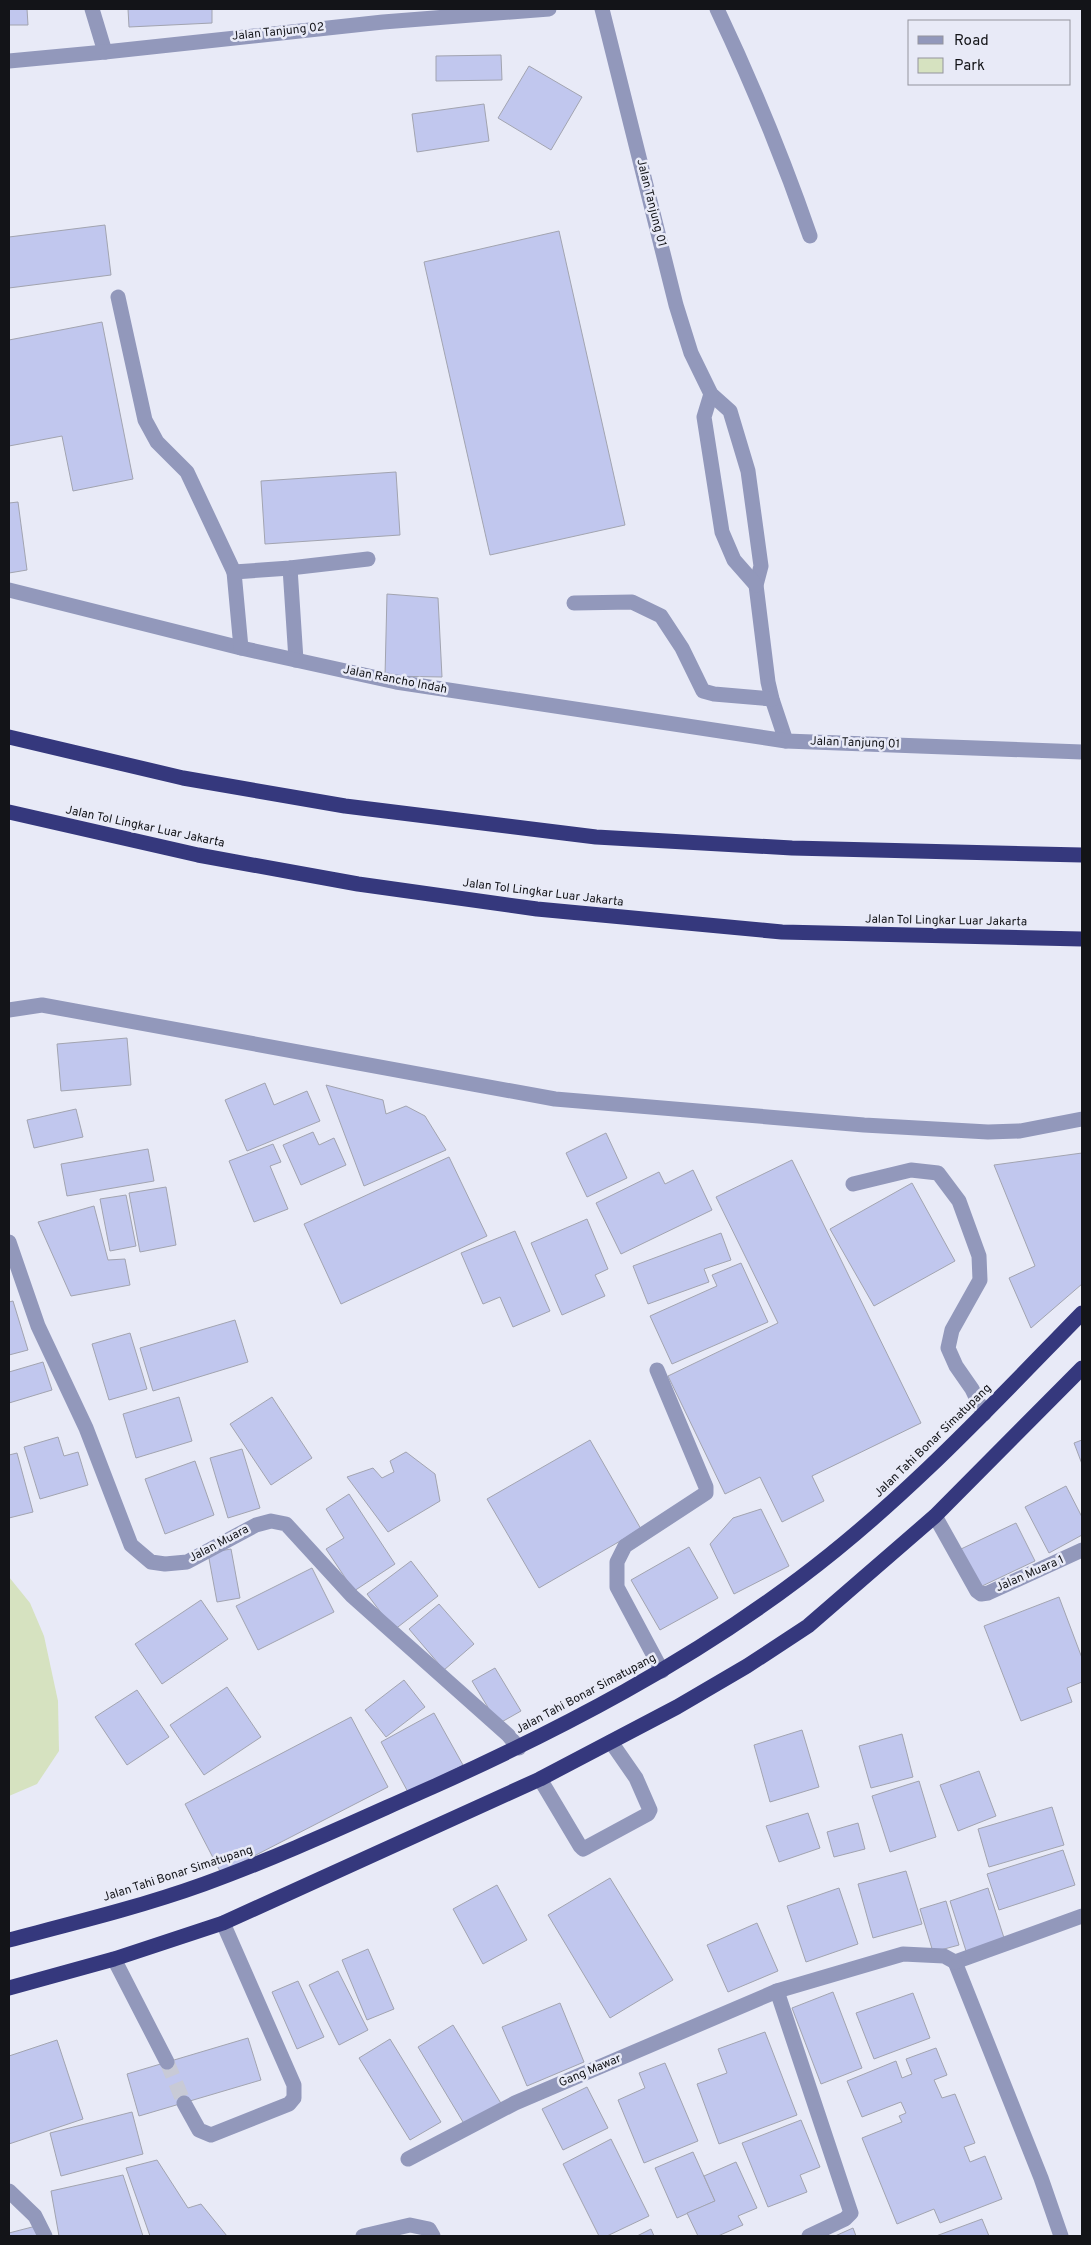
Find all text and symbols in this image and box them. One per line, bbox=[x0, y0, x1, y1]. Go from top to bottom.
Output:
street label: Jalan Tanjung 02 bbox=[231, 19, 325, 45]
legend bbox=[908, 20, 1071, 85]
text: Road bbox=[954, 32, 989, 51]
text: Park bbox=[954, 57, 985, 76]
street label: Jalan Tanjung 01 bbox=[632, 157, 670, 249]
street label: Jalan Rancho Indah bbox=[341, 662, 449, 698]
street label: Jalan Tanjung 01 bbox=[810, 733, 900, 753]
street label: Jalan Tol Lingkar Luar Jakarta bbox=[64, 802, 226, 852]
street label: Jalan Tol Lingkar Luar Jakarta bbox=[462, 875, 624, 911]
street label: Jalan Tol Lingkar Luar Jakarta bbox=[865, 912, 1027, 930]
street label: Jalan Tahi Bonar Simatupang bbox=[871, 1381, 995, 1501]
street label: Jalan Muara bbox=[186, 1522, 252, 1566]
street label: Jalan Muara 1 bbox=[993, 1552, 1067, 1596]
street label: Jalan Tahi Bonar Simatupang bbox=[513, 1650, 659, 1738]
street label: Jalan Tahi Bonar Simatupang bbox=[101, 1842, 255, 1906]
street label: Gang Mawar bbox=[556, 2051, 624, 2091]

